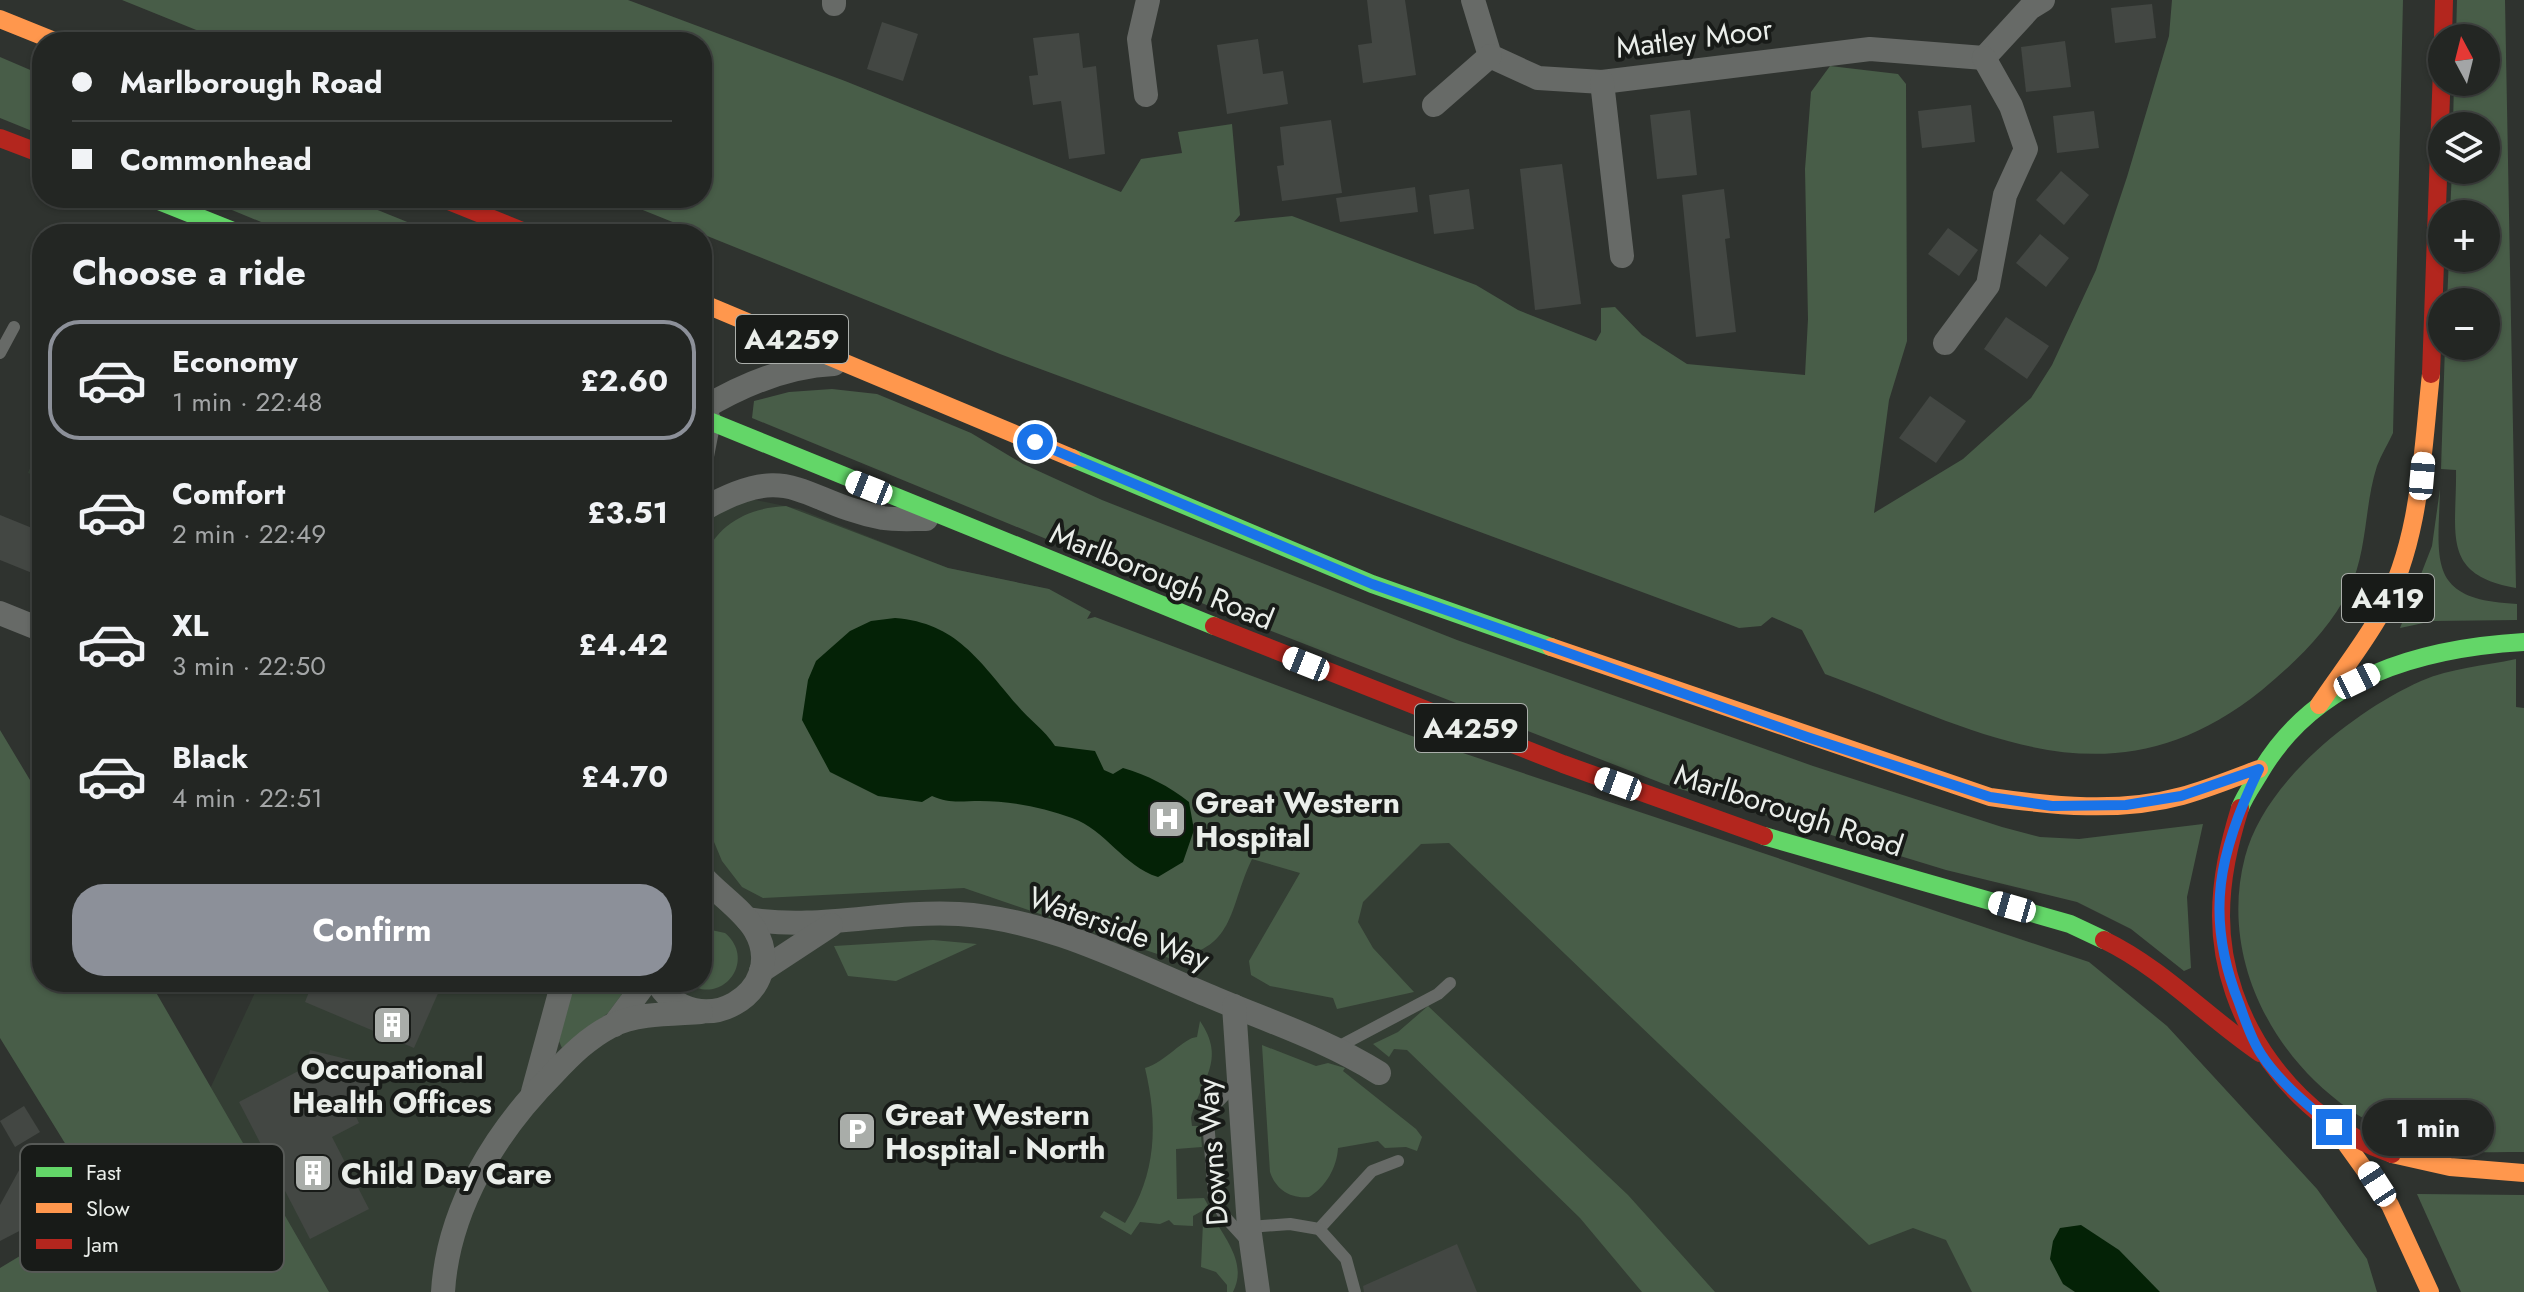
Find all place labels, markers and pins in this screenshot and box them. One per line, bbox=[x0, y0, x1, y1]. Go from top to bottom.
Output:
place label: Great Western Hospital bbox=[1195, 781, 1400, 858]
hospital icon: Great Western Hospital bbox=[1146, 798, 1188, 840]
building icon: Occupational Health Offices bbox=[371, 1004, 413, 1046]
place label: Occupational Health Offices bbox=[292, 1047, 492, 1124]
place label: Great Western Hospital - North bbox=[885, 1093, 1106, 1170]
parking icon: Great Western Hospital - North bbox=[836, 1110, 878, 1152]
building icon: Child Day Care bbox=[292, 1152, 334, 1194]
place label: Child Day Care bbox=[341, 1152, 552, 1195]

